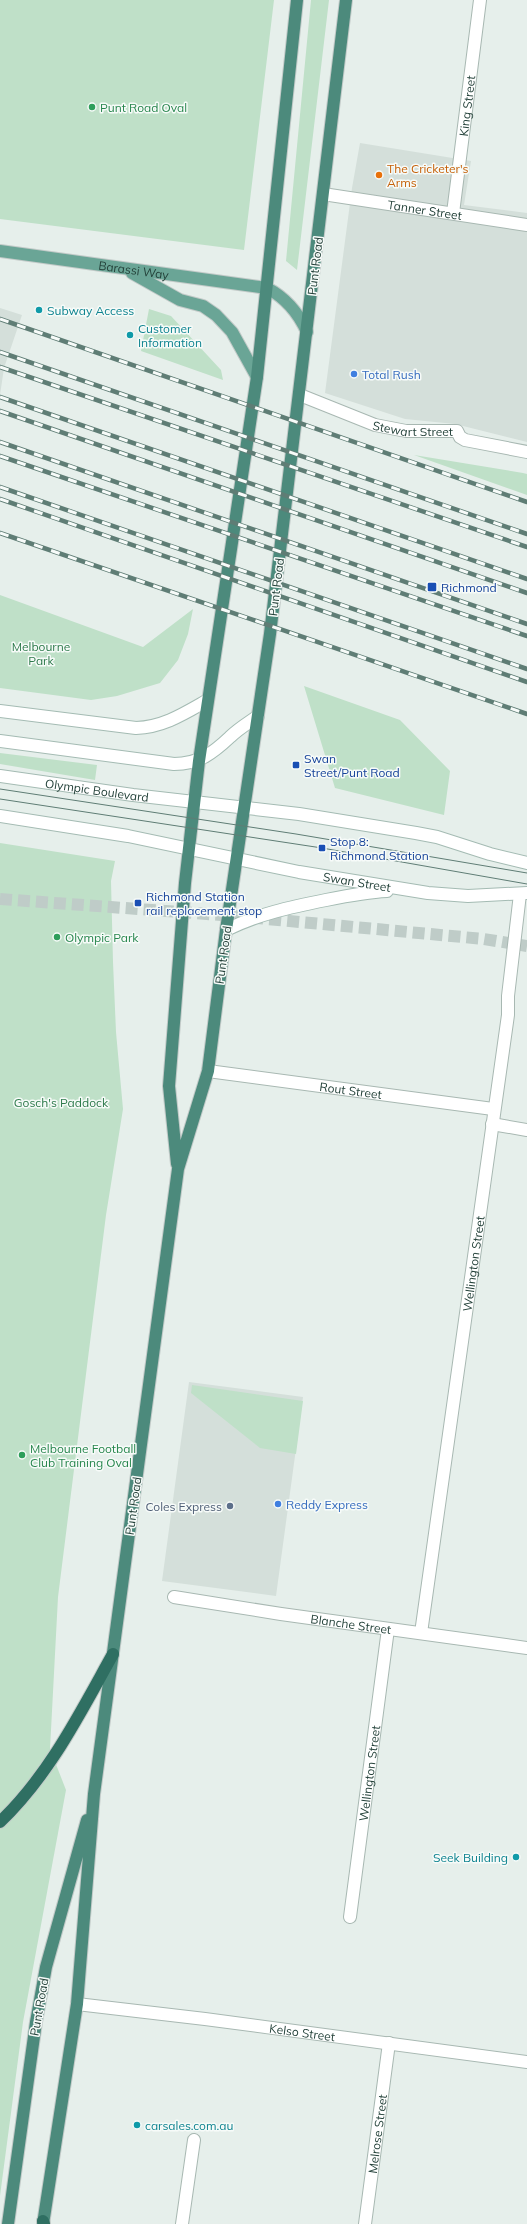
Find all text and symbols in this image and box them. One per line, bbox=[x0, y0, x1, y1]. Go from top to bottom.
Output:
street label: King Street bbox=[455, 75, 478, 137]
place label: Punt Road Oval bbox=[100, 100, 187, 115]
marker: Punt Road Oval bbox=[87, 102, 97, 112]
place label: The Cricketer's Arms bbox=[387, 161, 469, 190]
marker: The Cricketer's Arms bbox=[374, 170, 384, 180]
street label: Tanner Street bbox=[387, 196, 463, 223]
street label: Punt Road bbox=[304, 236, 326, 296]
street label: Barassi Way bbox=[98, 257, 171, 282]
place label: Subway Access bbox=[47, 303, 134, 318]
marker: Subway Access bbox=[34, 305, 44, 315]
place label: Customer Information bbox=[138, 321, 202, 350]
marker: Customer Information bbox=[125, 330, 135, 340]
place label: Total Rush bbox=[362, 367, 421, 382]
marker: Total Rush bbox=[349, 369, 359, 379]
street label: Stewart Street bbox=[371, 417, 453, 439]
street label: Punt Road bbox=[265, 557, 287, 617]
place label: Richmond bbox=[441, 580, 497, 595]
marker: Richmond bbox=[426, 581, 438, 593]
park label: Melbourne Park bbox=[12, 639, 70, 668]
place label: Swan Street/Punt Road bbox=[304, 751, 400, 780]
marker: Swan Street/Punt Road bbox=[291, 760, 301, 770]
street label: Olympic Boulevard bbox=[44, 775, 150, 804]
place label: Stop 8: Richmond Station bbox=[330, 834, 429, 863]
marker: Stop 8: Richmond Station bbox=[317, 843, 327, 853]
street label: Swan Street bbox=[322, 869, 392, 894]
place label: Richmond Station rail replacement stop bbox=[146, 889, 262, 918]
marker: Richmond Station rail replacement stop bbox=[133, 898, 143, 908]
street label: Punt Road bbox=[212, 925, 234, 985]
place label: Olympic Park bbox=[65, 930, 139, 945]
marker: Olympic Park bbox=[52, 932, 62, 942]
street label: Rout Street bbox=[319, 1078, 383, 1102]
park label: Gosch's Paddock bbox=[14, 1095, 109, 1110]
street label: Wellington Street bbox=[459, 1215, 487, 1312]
place label: Melbourne Football Club Training Oval bbox=[30, 1441, 136, 1470]
marker: Melbourne Football Club Training Oval bbox=[17, 1450, 27, 1460]
street label: Punt Road bbox=[122, 1476, 144, 1536]
place label: Reddy Express bbox=[286, 1497, 368, 1512]
place label: Coles Express bbox=[146, 1499, 222, 1514]
marker: Reddy Express bbox=[273, 1499, 283, 1509]
marker: Coles Express bbox=[225, 1501, 235, 1511]
street label: Blanche Street bbox=[310, 1611, 392, 1637]
street label: Wellington Street bbox=[355, 1724, 383, 1822]
place label: Seek Building bbox=[433, 1850, 508, 1865]
marker: Seek Building bbox=[511, 1852, 521, 1862]
street label: Punt Road bbox=[27, 1977, 51, 2037]
street label: Kelso Street bbox=[269, 2020, 336, 2044]
street label: Melrose Street bbox=[364, 2093, 390, 2174]
place label: carsales.com.au bbox=[145, 2118, 233, 2133]
marker: carsales.com.au bbox=[132, 2120, 142, 2130]

